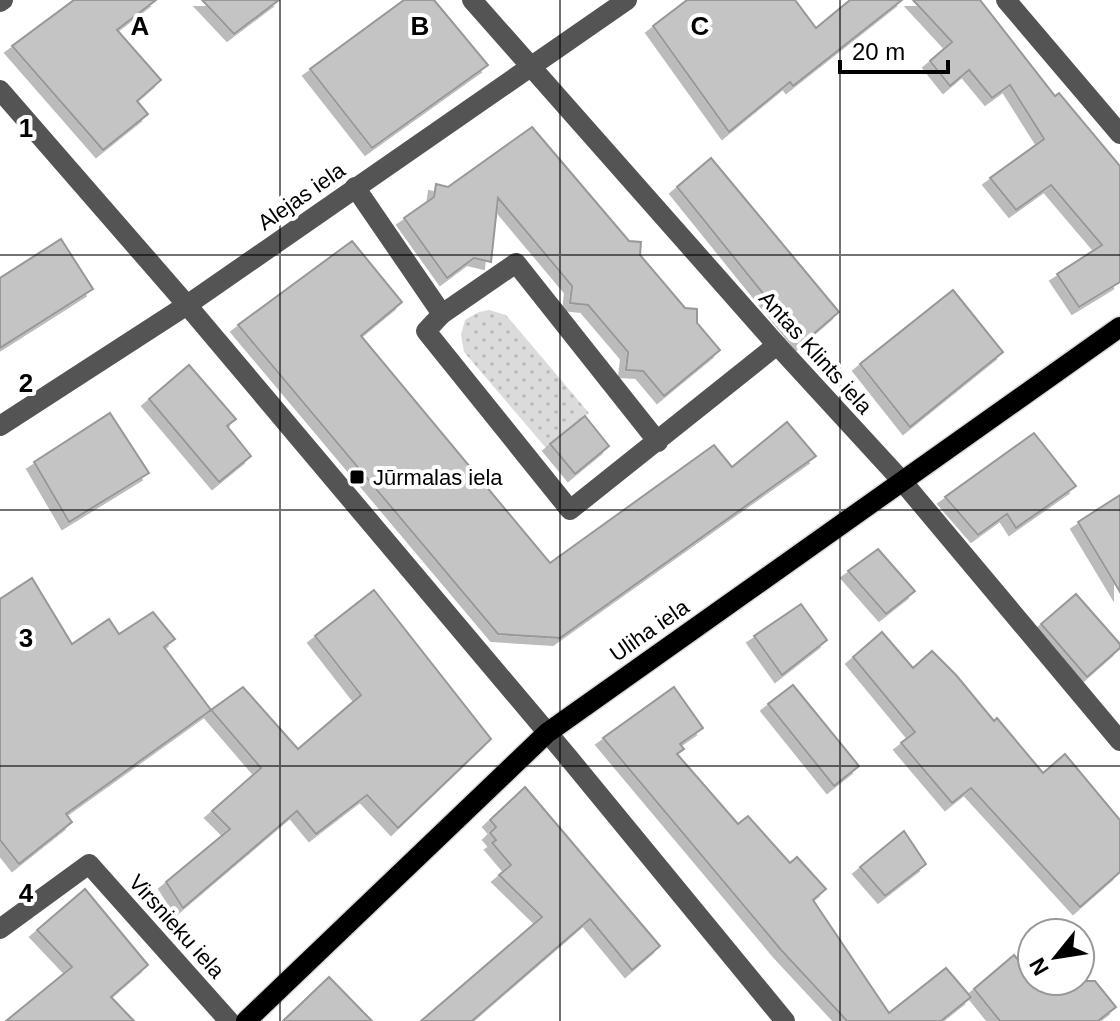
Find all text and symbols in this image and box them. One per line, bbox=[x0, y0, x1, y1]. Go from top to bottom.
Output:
text: A bbox=[131, 11, 150, 41]
text: B bbox=[411, 11, 429, 41]
text: C bbox=[691, 11, 710, 41]
scale bar bbox=[840, 24, 948, 74]
text: 20 m bbox=[852, 38, 905, 65]
text: 1 bbox=[19, 113, 33, 143]
street label: Alejas iela bbox=[253, 157, 350, 235]
street label: Antas Klints iela bbox=[754, 286, 878, 419]
text: 2 bbox=[19, 368, 33, 398]
place label: Jūrmalas iela bbox=[373, 465, 503, 490]
marker: Jūrmalas iela bbox=[348, 468, 366, 486]
street label: Uliha iela bbox=[605, 594, 694, 667]
text: 3 bbox=[19, 623, 33, 653]
street label: Virsnieku iela bbox=[124, 869, 230, 984]
text: 4 bbox=[19, 878, 34, 908]
north arrow bbox=[1016, 917, 1096, 997]
text: N bbox=[1024, 954, 1054, 980]

